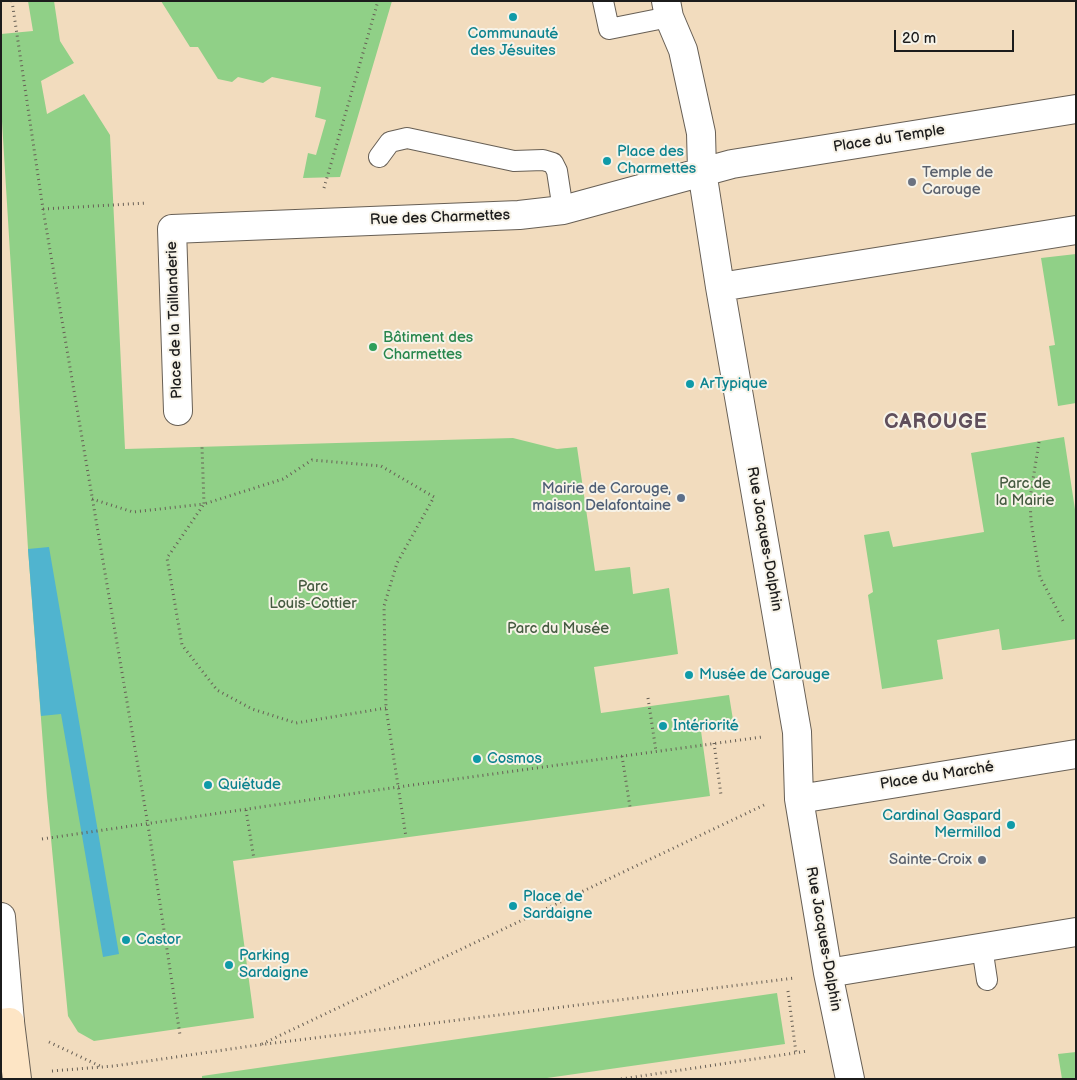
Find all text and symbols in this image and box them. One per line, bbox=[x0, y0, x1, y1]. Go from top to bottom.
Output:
marker: Communauté des Jésuites bbox=[507, 11, 519, 23]
scale bar bbox=[897, 20, 1017, 52]
place label: Communauté des Jésuites bbox=[468, 25, 558, 60]
text: 20 m bbox=[902, 29, 936, 48]
street label: Place du Temple bbox=[832, 121, 946, 157]
place label: Place des Charmettes bbox=[617, 143, 696, 178]
marker: Place des Charmettes bbox=[601, 155, 613, 167]
place label: Temple de Carouge bbox=[922, 164, 993, 199]
marker: Temple de Carouge bbox=[906, 176, 918, 188]
street label: Rue des Charmettes bbox=[370, 207, 510, 229]
street label: Place de la Taillanderie bbox=[163, 241, 187, 399]
place label: Bâtiment des Charmettes bbox=[383, 329, 473, 364]
marker: Bâtiment des Charmettes bbox=[367, 341, 379, 353]
place label: ArTypique bbox=[700, 375, 767, 393]
marker: ArTypique bbox=[684, 378, 696, 390]
district label: CAROUGE bbox=[883, 411, 989, 435]
street label: Rue Jacques-Dalphin bbox=[742, 465, 786, 613]
park label: Parc de la Mairie bbox=[996, 475, 1054, 510]
place label: Mairie de Carouge, maison Delafontaine bbox=[532, 480, 671, 515]
marker: Mairie de Carouge, maison Delafontaine bbox=[675, 492, 687, 504]
park label: Parc Louis-Cottier bbox=[269, 578, 357, 613]
park label: Parc du Musée bbox=[507, 620, 609, 638]
place label: Musée de Carouge bbox=[699, 666, 830, 684]
marker: Musée de Carouge bbox=[683, 669, 695, 681]
place label: Intériorité bbox=[673, 717, 739, 735]
marker: Intériorité bbox=[657, 720, 669, 732]
place label: Cosmos bbox=[487, 750, 542, 768]
marker: Cosmos bbox=[471, 753, 483, 765]
street label: Place du Marché bbox=[879, 758, 995, 794]
place label: Quiétude bbox=[218, 776, 281, 794]
marker: Quiétude bbox=[202, 779, 214, 791]
place label: Cardinal Gaspard Mermillod bbox=[882, 807, 1001, 842]
marker: Cardinal Gaspard Mermillod bbox=[1005, 819, 1017, 831]
place label: Sainte-Croix bbox=[889, 851, 972, 869]
marker: Sainte-Croix bbox=[976, 854, 988, 866]
street label: Rue Jacques-Dalphin bbox=[801, 865, 845, 1013]
place label: Place de Sardaigne bbox=[523, 888, 592, 923]
marker: Place de Sardaigne bbox=[507, 900, 519, 912]
place label: Castor bbox=[136, 931, 181, 949]
marker: Castor bbox=[120, 934, 132, 946]
place label: Parking Sardaigne bbox=[239, 947, 308, 982]
marker: Parking Sardaigne bbox=[223, 959, 235, 971]

